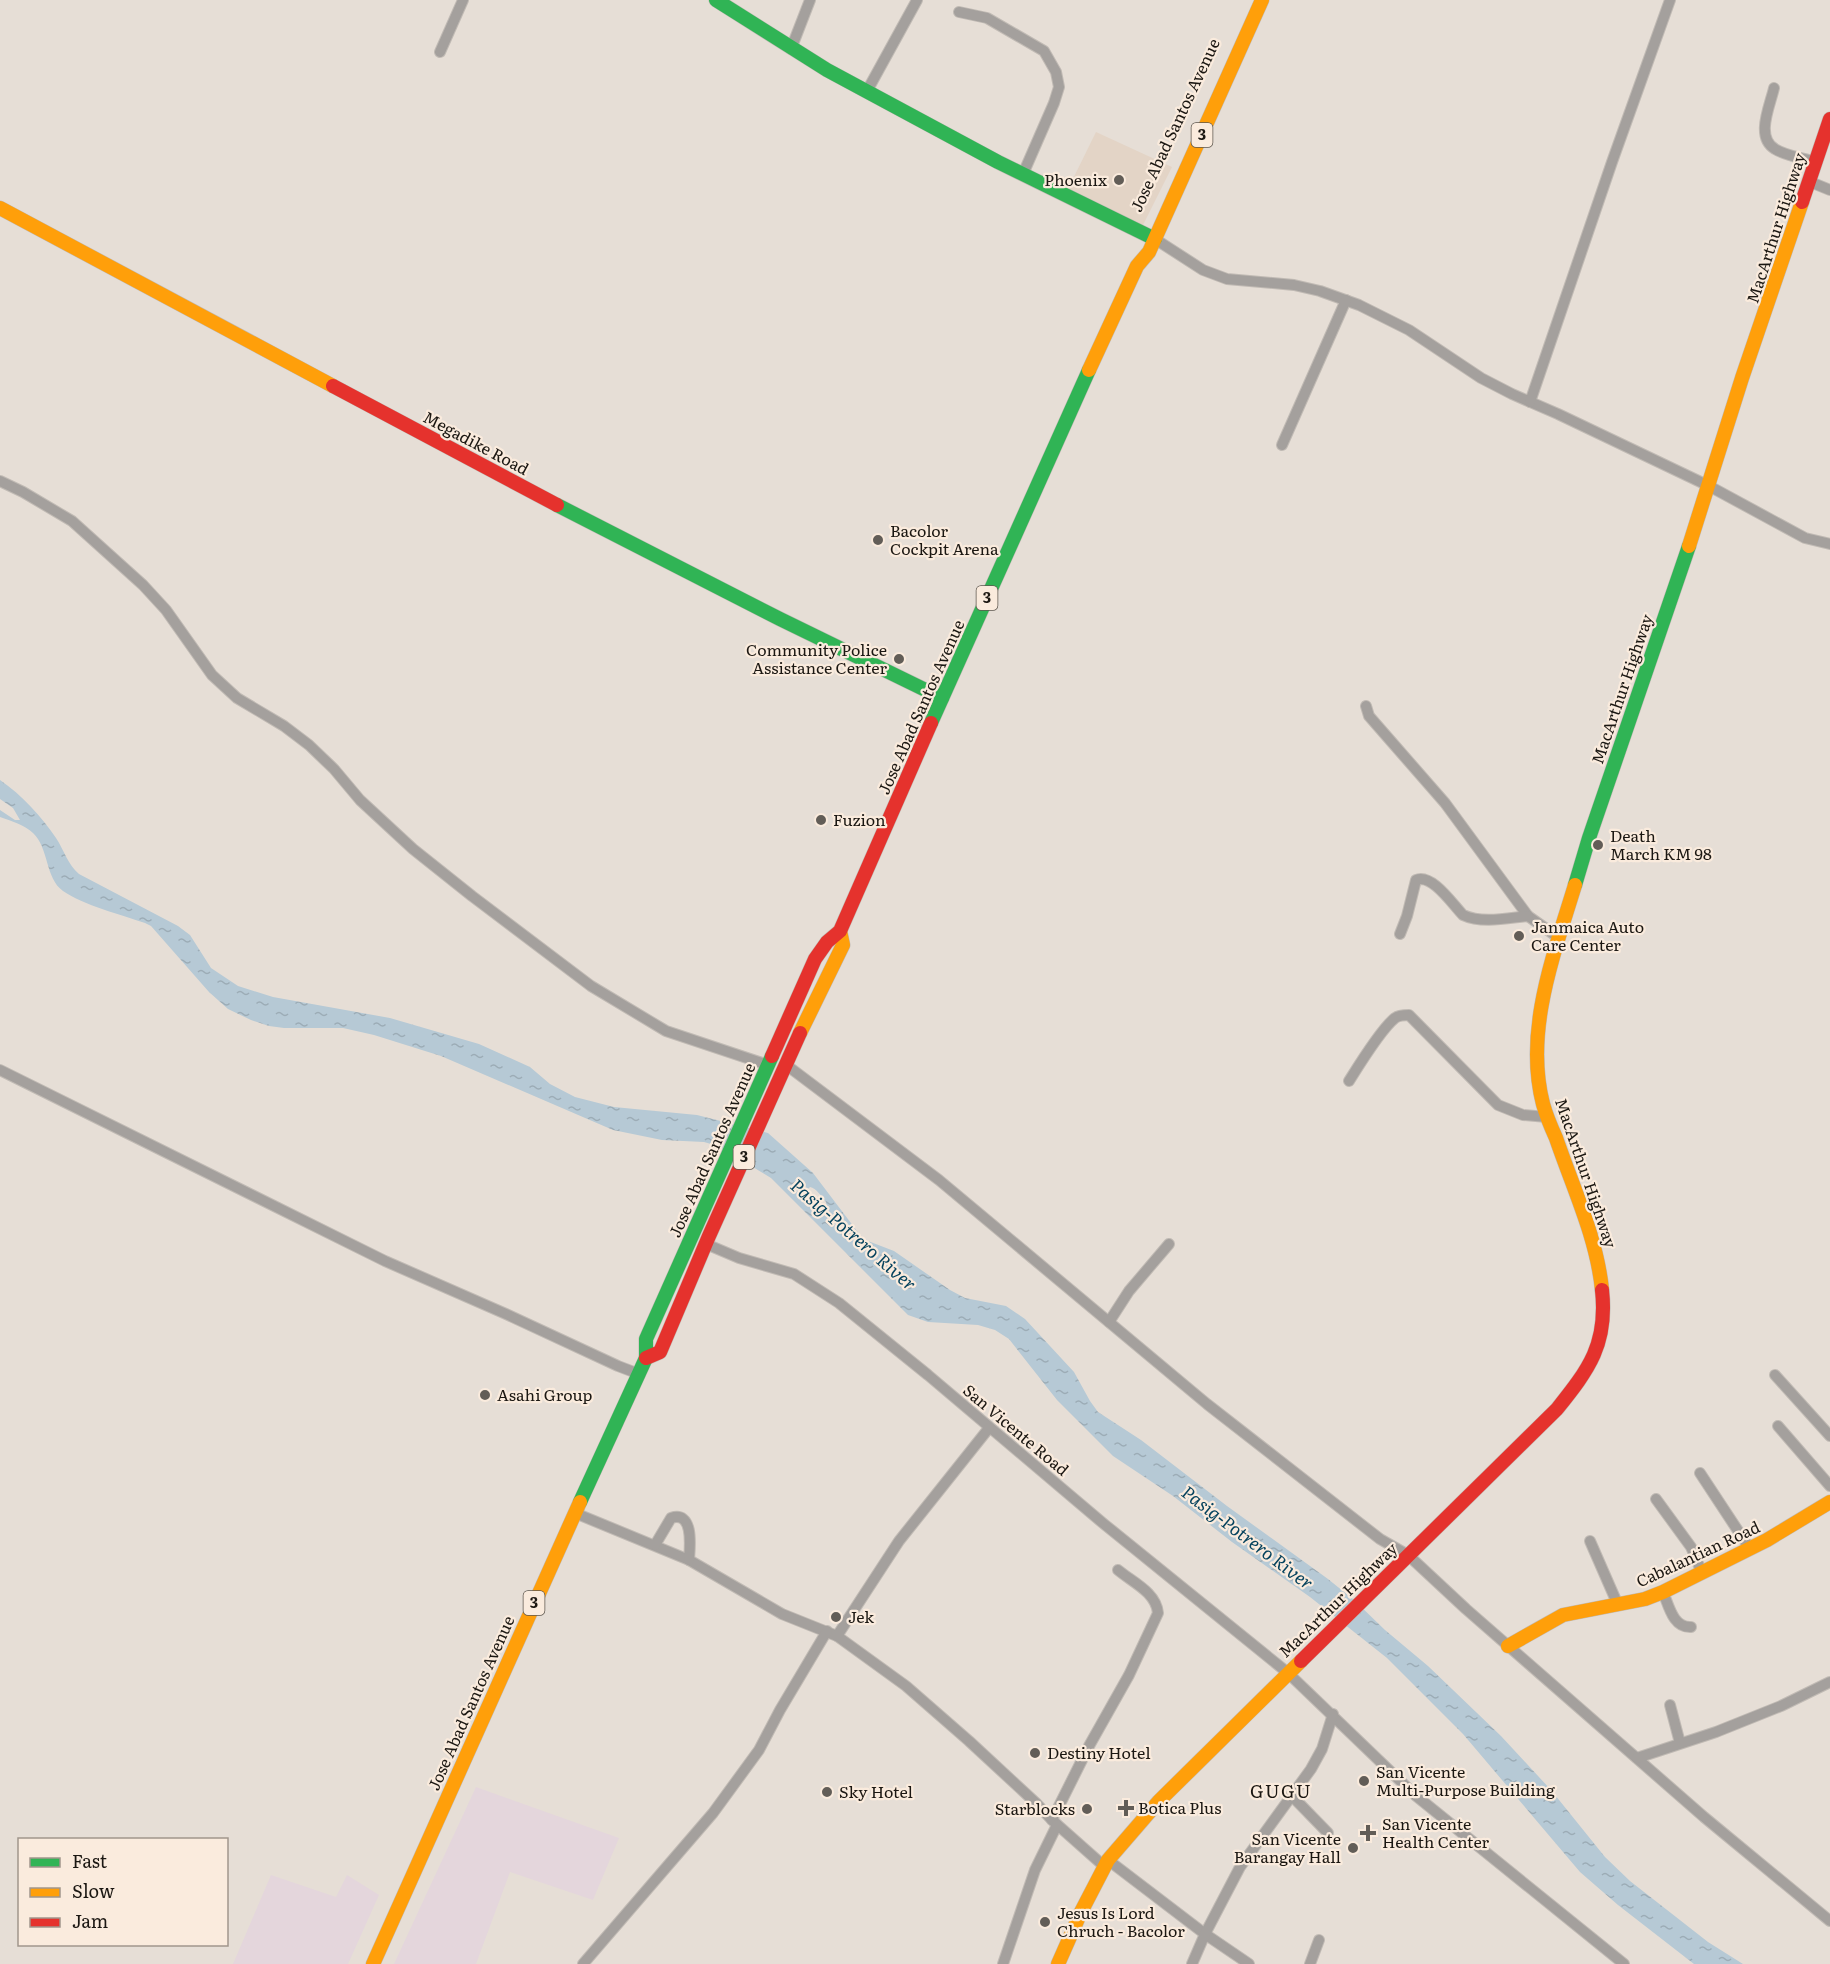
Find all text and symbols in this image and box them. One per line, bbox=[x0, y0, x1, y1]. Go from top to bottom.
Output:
street label: Jose Abad Santos Avenue bbox=[1123, 34, 1225, 215]
road number: 3 bbox=[1192, 123, 1212, 147]
street label: MacArthur Highway bbox=[1739, 149, 1811, 306]
place label: Phoenix bbox=[1044, 167, 1108, 191]
marker: Phoenix bbox=[1112, 173, 1126, 187]
street label: Megadike Road bbox=[419, 404, 534, 480]
place label: Bacolor Cockpit Arena bbox=[890, 518, 999, 560]
marker: Bacolor Cockpit Arena bbox=[871, 533, 885, 547]
road number: 3 bbox=[976, 586, 998, 610]
street label: MacArthur Highway bbox=[1584, 610, 1658, 767]
street label: Jose Abad Santos Avenue bbox=[871, 615, 969, 798]
place label: Community Police Assistance Center bbox=[746, 637, 887, 679]
marker: Community Police Assistance Center bbox=[892, 652, 906, 666]
place label: Fuzion bbox=[833, 807, 886, 831]
marker: Fuzion bbox=[814, 813, 828, 827]
place label: Death March KM 98 bbox=[1610, 823, 1712, 865]
marker: Death March KM 98 bbox=[1591, 838, 1605, 852]
place label: Janmaica Auto Care Center bbox=[1531, 914, 1644, 956]
marker: Janmaica Auto Care Center bbox=[1512, 929, 1526, 943]
street label: Jose Abad Santos Avenue bbox=[662, 1058, 760, 1241]
street label: MacArthur Highway bbox=[1550, 1095, 1624, 1251]
road number: 3 bbox=[734, 1145, 754, 1169]
water label: Pasig-Potrero River bbox=[785, 1172, 923, 1296]
street label: San Vicente Road bbox=[959, 1378, 1075, 1481]
place label: Asahi Group bbox=[497, 1382, 593, 1406]
marker: Asahi Group bbox=[478, 1388, 492, 1402]
water label: Pasig-Potrero River bbox=[1176, 1478, 1320, 1595]
street label: Cabalantian Road bbox=[1632, 1514, 1764, 1592]
street label: MacArthur Highway bbox=[1273, 1536, 1403, 1662]
road number: 3 bbox=[524, 1591, 544, 1615]
place label: Jek bbox=[848, 1604, 874, 1628]
marker: Jek bbox=[829, 1610, 843, 1624]
street label: Jose Abad Santos Avenue bbox=[421, 1611, 519, 1794]
place label: Destiny Hotel bbox=[1047, 1740, 1151, 1764]
marker: Destiny Hotel bbox=[1028, 1746, 1042, 1760]
place label: San Vicente Multi-Purpose Building bbox=[1376, 1759, 1555, 1801]
marker: San Vicente Multi-Purpose Building bbox=[1357, 1774, 1371, 1788]
district label: GUGU bbox=[1250, 1777, 1312, 1804]
place label: Sky Hotel bbox=[839, 1779, 913, 1803]
marker: Sky Hotel bbox=[820, 1785, 834, 1799]
place label: Botica Plus bbox=[1138, 1795, 1221, 1819]
place label: Starblocks bbox=[995, 1796, 1075, 1820]
marker: Botica Plus bbox=[1119, 1801, 1133, 1815]
marker: Starblocks bbox=[1080, 1802, 1094, 1816]
place label: San Vicente Health Center bbox=[1382, 1811, 1490, 1853]
marker: San Vicente Health Center bbox=[1359, 1824, 1377, 1842]
place label: San Vicente Barangay Hall bbox=[1234, 1826, 1341, 1868]
legend bbox=[18, 1838, 228, 1946]
marker: San Vicente Barangay Hall bbox=[1346, 1841, 1360, 1855]
text: Fast bbox=[72, 1847, 108, 1874]
text: Slow bbox=[72, 1877, 115, 1904]
place label: Jesus Is Lord Chruch - Bacolor bbox=[1057, 1900, 1185, 1942]
text: Jam bbox=[72, 1907, 108, 1934]
marker: Jesus Is Lord Chruch - Bacolor bbox=[1038, 1915, 1052, 1929]

